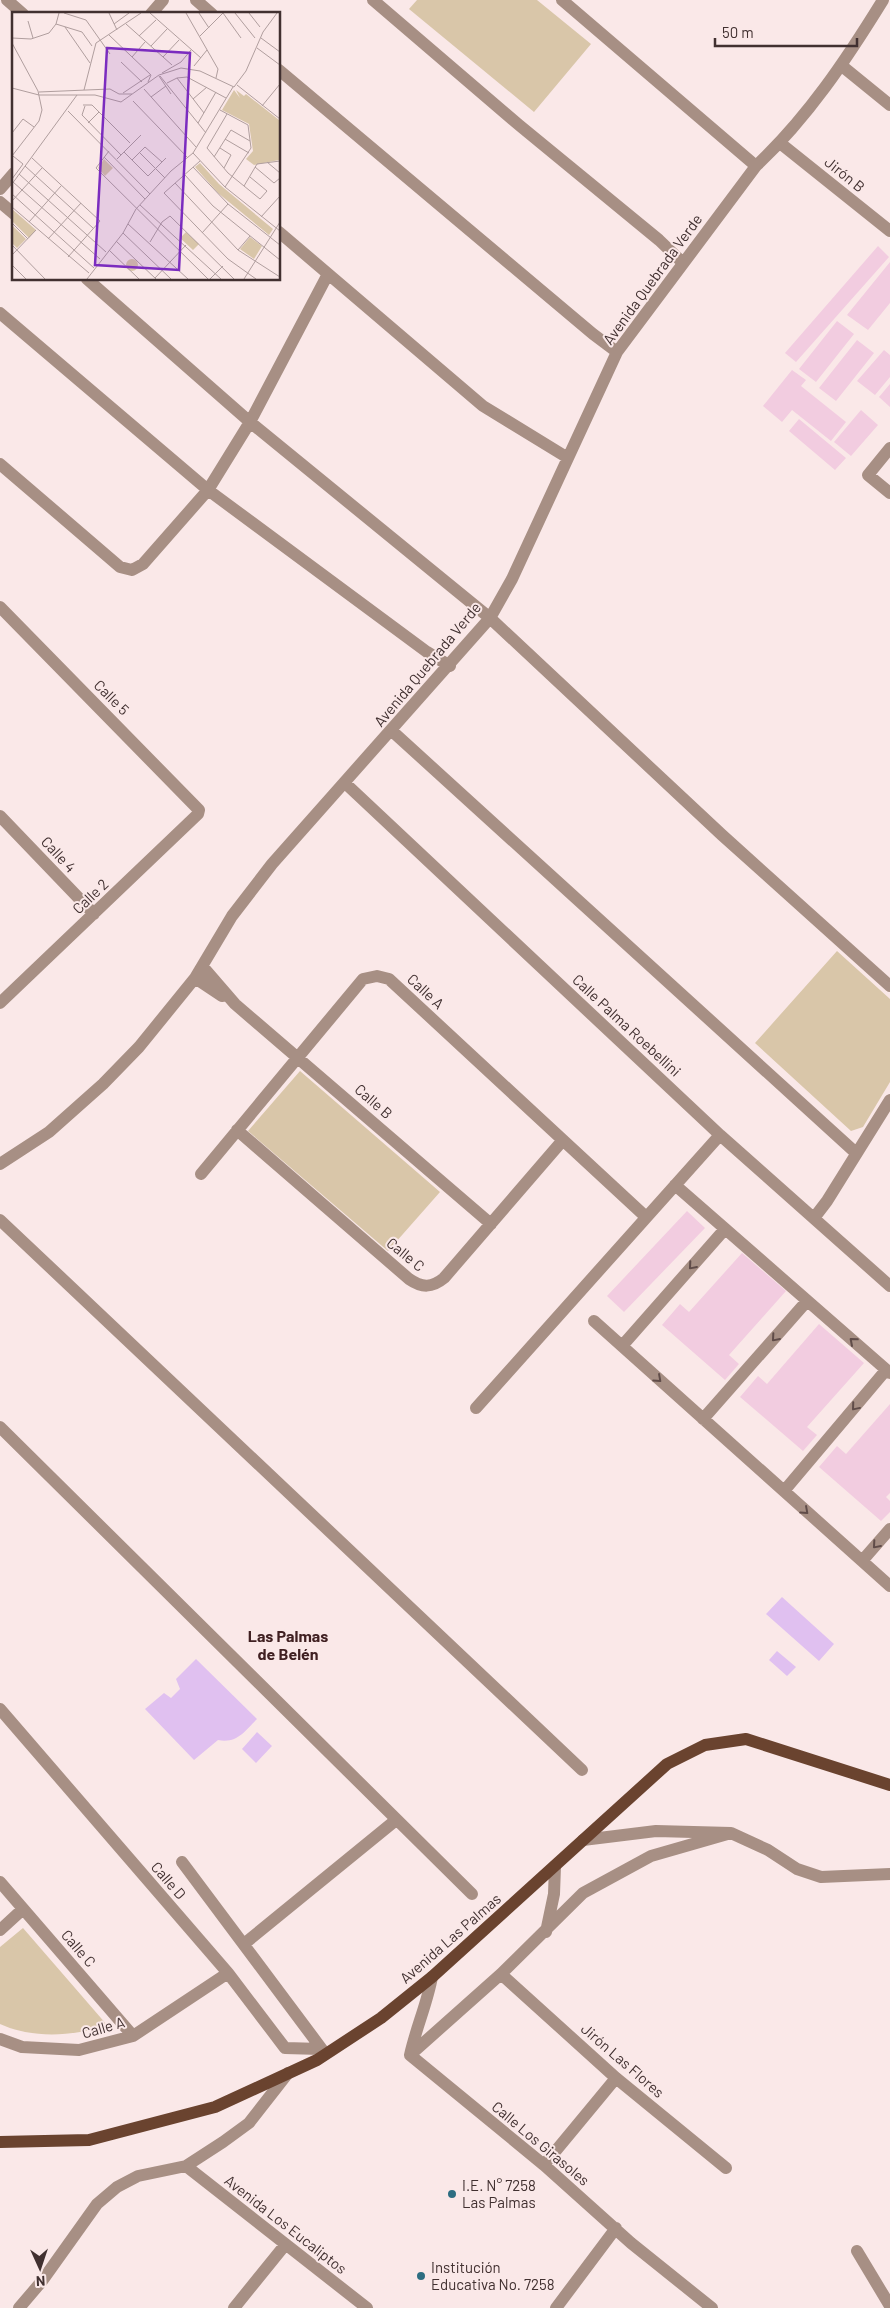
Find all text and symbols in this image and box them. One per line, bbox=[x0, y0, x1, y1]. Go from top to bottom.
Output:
inset map bbox=[12, 12, 280, 280]
scale bar bbox=[715, 15, 858, 47]
text: 50 m bbox=[722, 23, 754, 41]
street label: Jirón B bbox=[821, 152, 869, 196]
street label: Avenida Quebrada Verde bbox=[599, 210, 705, 348]
street label: Avenida Quebrada Verde bbox=[370, 598, 484, 730]
street label: Calle 5 bbox=[91, 676, 133, 718]
street label: Calle 4 bbox=[38, 832, 80, 876]
street label: Calle 2 bbox=[68, 875, 112, 917]
street label: Calle A bbox=[404, 970, 448, 1012]
street label: Calle Palma Roebellini bbox=[569, 970, 685, 1080]
street label: Calle B bbox=[352, 1080, 396, 1122]
street label: Calle C bbox=[383, 1233, 429, 1275]
one-way arrow bbox=[689, 1260, 698, 1269]
one-way arrow bbox=[772, 1332, 781, 1341]
one-way arrow bbox=[850, 1338, 859, 1347]
one-way arrow bbox=[653, 1373, 662, 1382]
one-way arrow bbox=[851, 1402, 860, 1411]
one-way arrow bbox=[800, 1505, 809, 1514]
one-way arrow bbox=[873, 1540, 882, 1549]
district label: Las Palmas de Belén bbox=[248, 1626, 328, 1663]
street label: Calle D bbox=[148, 1858, 190, 1902]
street label: Avenida Las Palmas bbox=[396, 1889, 504, 1987]
street label: Calle C bbox=[58, 1926, 100, 1970]
street label: Calle A bbox=[80, 2012, 126, 2042]
street label: Jirón Las Flores bbox=[578, 2019, 668, 2101]
street label: Calle Los Girasoles bbox=[489, 2097, 593, 2189]
street label: Avenida Los Eucaliptos bbox=[221, 2171, 351, 2277]
place label: I.E. N° 7258 Las Palmas bbox=[462, 2176, 536, 2211]
marker: I.E. N° 7258 Las Palmas bbox=[446, 2188, 458, 2200]
north arrow bbox=[15, 2243, 65, 2293]
place label: Institución Educativa No. 7258 bbox=[431, 2258, 555, 2293]
marker: Institución Educativa No. 7258 bbox=[415, 2270, 427, 2282]
text: N bbox=[36, 2273, 46, 2290]

